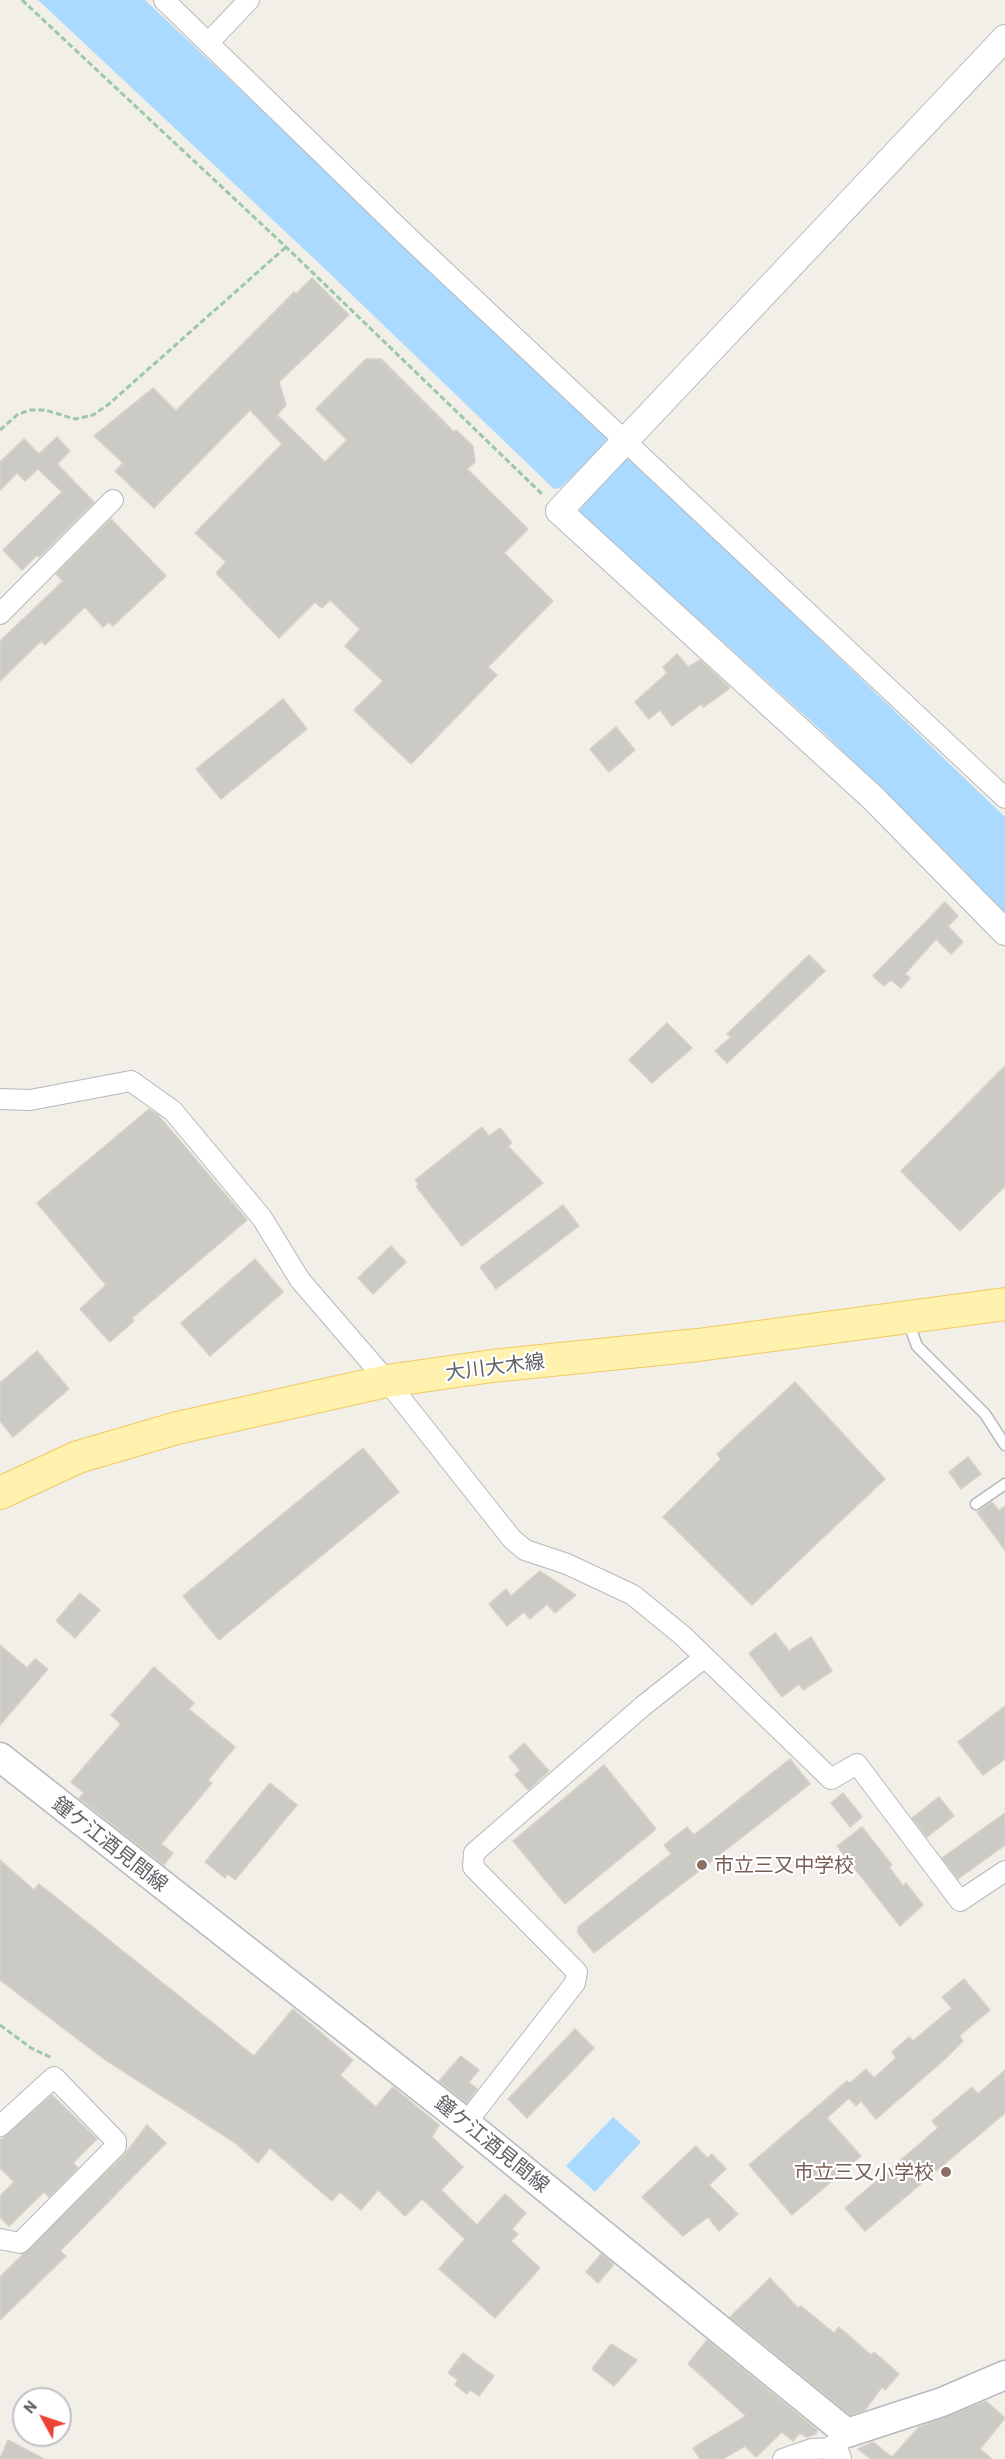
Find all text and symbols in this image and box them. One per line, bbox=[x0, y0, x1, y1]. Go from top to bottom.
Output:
street label: 大川大木線 bbox=[444, 1349, 546, 1385]
street label: 鐘ケ江酒見間線 bbox=[47, 1791, 173, 1897]
place label: 市立三又中学校 bbox=[714, 1853, 854, 1877]
marker: 市立三又中学校 bbox=[695, 1858, 709, 1872]
street label: 鐘ケ江酒見間線 bbox=[430, 2091, 554, 2197]
place label: 市立三又小学校 bbox=[794, 2160, 934, 2184]
marker: 市立三又小学校 bbox=[939, 2165, 953, 2179]
north arrow bbox=[12, 2387, 72, 2447]
text: N bbox=[19, 2396, 40, 2417]

